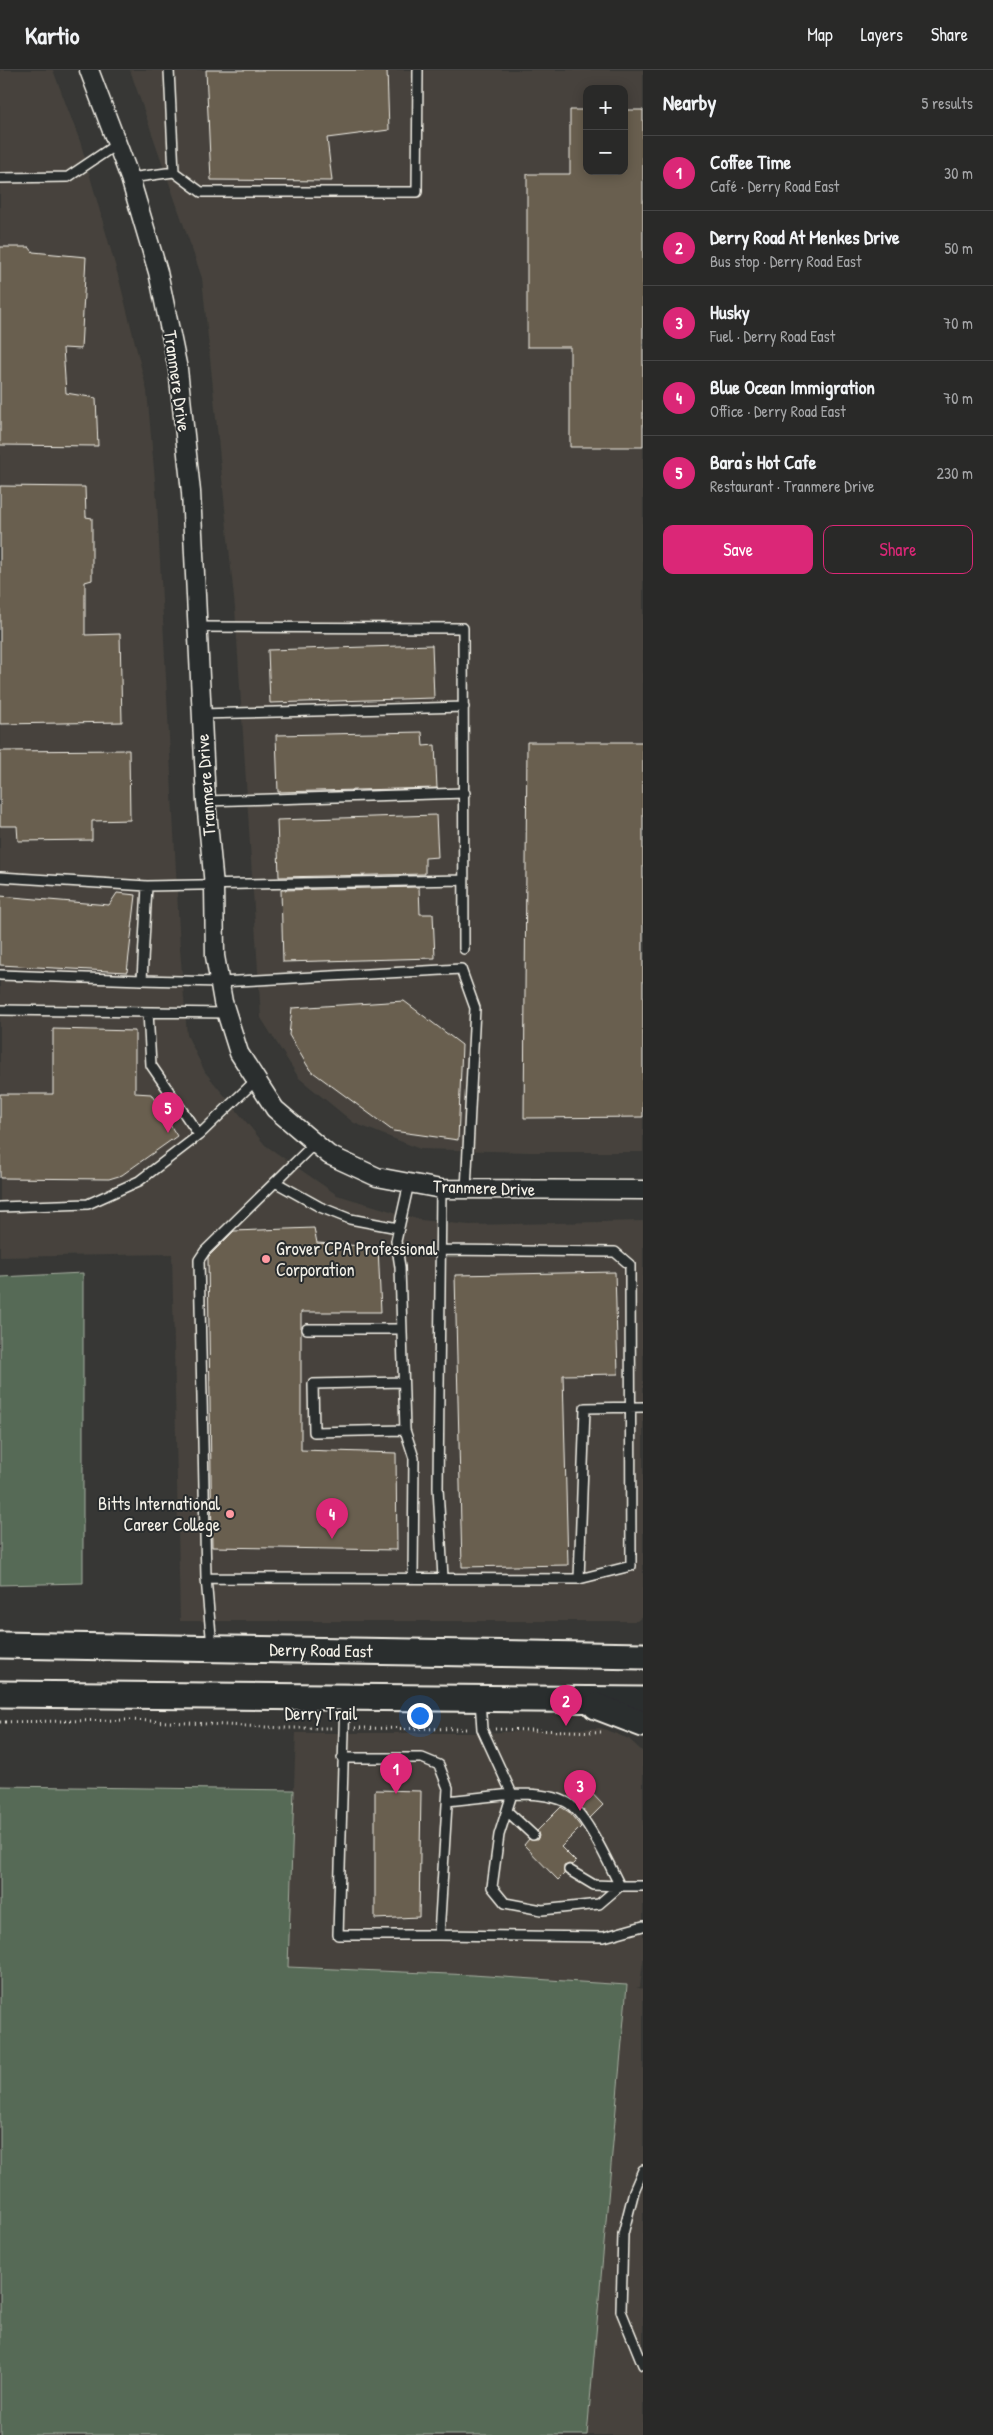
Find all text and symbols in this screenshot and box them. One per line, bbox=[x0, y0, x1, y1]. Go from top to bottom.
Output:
text: Kartio bbox=[25, 19, 80, 51]
text: Map bbox=[807, 22, 833, 47]
text: Layers bbox=[861, 22, 903, 47]
text: Share bbox=[931, 22, 968, 47]
map controls bbox=[583, 85, 628, 175]
button: + bbox=[583, 85, 628, 130]
text: Nearby bbox=[663, 88, 716, 117]
text: 5 results bbox=[922, 92, 973, 114]
button: − bbox=[583, 130, 628, 175]
text: Coffee Time bbox=[710, 149, 791, 175]
text: 1 bbox=[676, 162, 682, 184]
text: 30 m bbox=[944, 162, 973, 184]
text: Café · Derry Road East bbox=[710, 175, 839, 197]
text: Derry Road At Menkes Drive bbox=[710, 224, 900, 250]
text: 2 bbox=[675, 237, 683, 259]
text: 50 m bbox=[945, 237, 973, 259]
text: Bus stop · Derry Road East bbox=[710, 250, 862, 272]
text: Husky bbox=[710, 299, 750, 325]
text: 3 bbox=[675, 312, 683, 334]
text: 70 m bbox=[943, 312, 973, 334]
text: Fuel · Derry Road East bbox=[710, 325, 835, 347]
street label: Tranmere Drive bbox=[158, 329, 197, 433]
text: Blue Ocean Immigration bbox=[710, 374, 875, 400]
text: 4 bbox=[676, 387, 682, 409]
text: 70 m bbox=[943, 387, 973, 409]
text: Office · Derry Road East bbox=[710, 400, 846, 422]
text: Bara's Hot Cafe bbox=[710, 449, 816, 475]
text: 5 bbox=[676, 462, 682, 484]
text: 230 m bbox=[937, 462, 973, 484]
text: Restaurant · Tranmere Drive bbox=[710, 475, 874, 497]
button: Save bbox=[663, 525, 813, 574]
button: Share bbox=[823, 525, 973, 574]
street label: Tranmere Drive bbox=[189, 733, 222, 837]
pin: 5 bbox=[152, 1092, 184, 1133]
street label: Tranmere Drive bbox=[433, 1173, 535, 1202]
place label: Grover CPA Professional Corporation bbox=[276, 1236, 438, 1282]
marker: Grover CPA Professional Corporation bbox=[260, 1253, 272, 1265]
place label: Bitts International Career College bbox=[98, 1491, 220, 1537]
pin: 4 bbox=[316, 1498, 348, 1539]
marker: Bitts International Career College bbox=[224, 1508, 236, 1520]
street label: Derry Road East bbox=[269, 1637, 374, 1663]
pin: 2 bbox=[550, 1685, 582, 1726]
street label: Derry Trail bbox=[285, 1701, 357, 1726]
your location bbox=[407, 1703, 433, 1729]
pin: 1 bbox=[380, 1753, 412, 1794]
pin: 3 bbox=[564, 1770, 596, 1811]

